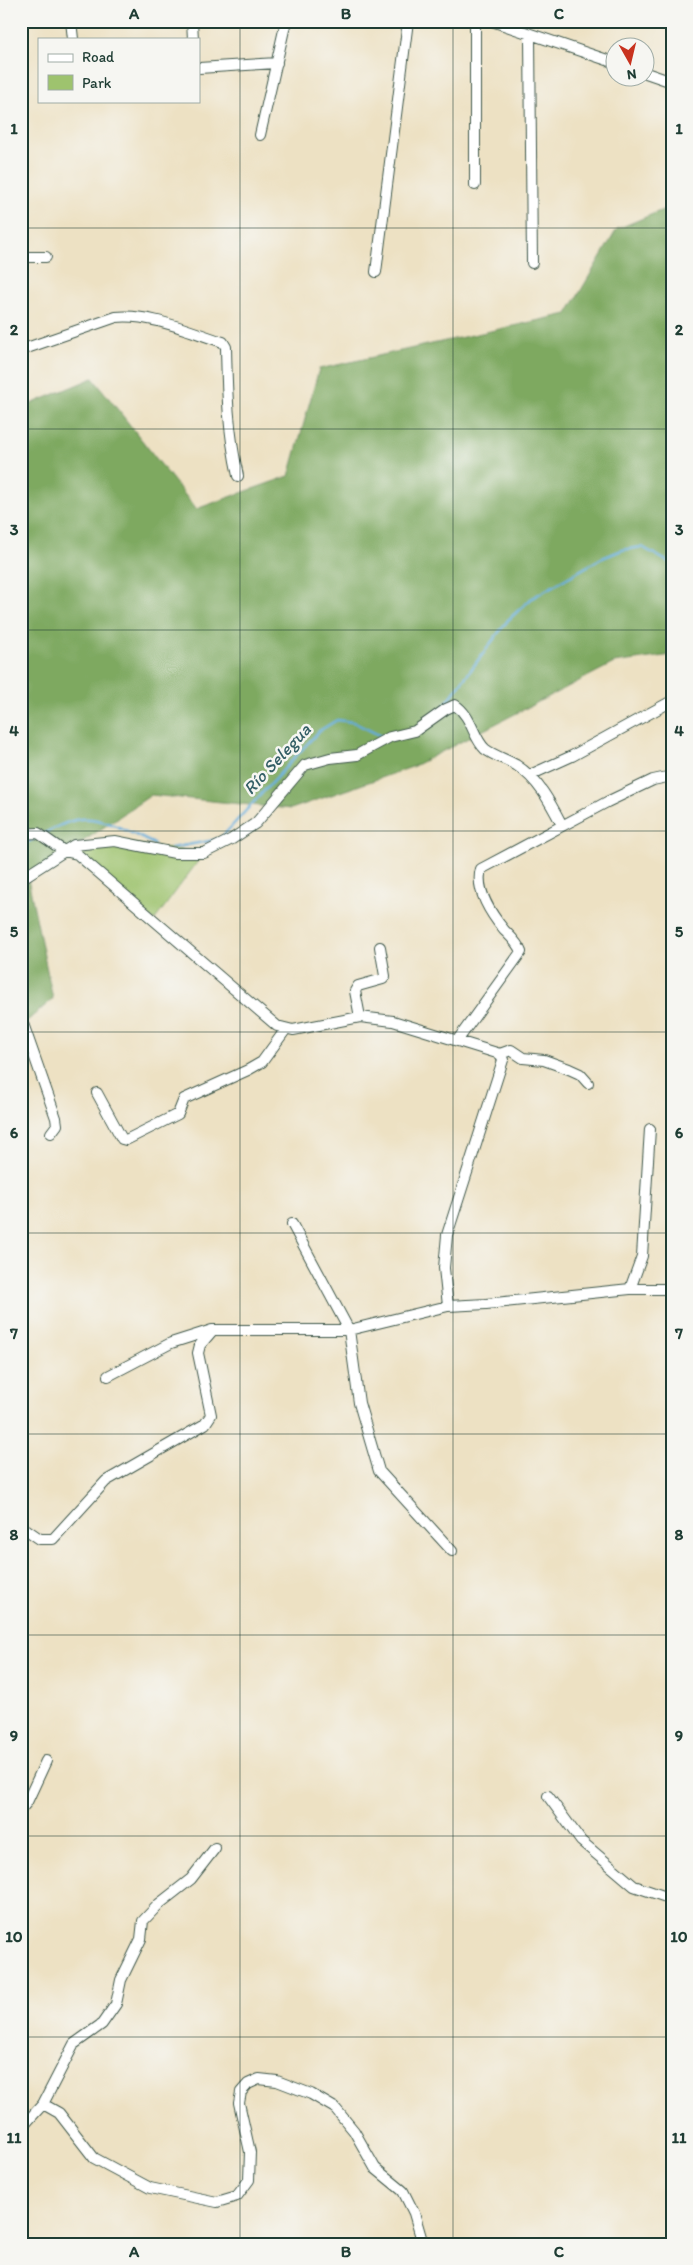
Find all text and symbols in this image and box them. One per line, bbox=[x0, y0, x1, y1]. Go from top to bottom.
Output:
text: A bbox=[128, 4, 140, 23]
text: B bbox=[341, 4, 352, 23]
text: C bbox=[554, 4, 565, 23]
legend bbox=[38, 38, 200, 102]
north arrow bbox=[606, 38, 656, 88]
text: Road bbox=[82, 48, 115, 66]
text: N bbox=[626, 65, 638, 83]
text: Park bbox=[82, 74, 112, 92]
text: 1 bbox=[10, 119, 18, 138]
text: 1 bbox=[675, 119, 683, 138]
text: 2 bbox=[10, 320, 19, 339]
text: 2 bbox=[675, 320, 684, 339]
text: 3 bbox=[10, 520, 19, 539]
text: 3 bbox=[675, 520, 684, 539]
water label: Río Selegua bbox=[239, 718, 316, 799]
text: 4 bbox=[9, 721, 19, 740]
text: 4 bbox=[674, 721, 684, 740]
text: 5 bbox=[10, 922, 19, 941]
text: 5 bbox=[675, 922, 684, 941]
text: 6 bbox=[10, 1123, 19, 1142]
text: 6 bbox=[675, 1123, 684, 1142]
text: 7 bbox=[9, 1324, 18, 1343]
text: 7 bbox=[674, 1324, 683, 1343]
text: 8 bbox=[10, 1525, 19, 1544]
text: 8 bbox=[675, 1525, 684, 1544]
text: 9 bbox=[10, 1726, 18, 1745]
text: 9 bbox=[675, 1726, 683, 1745]
text: 10 bbox=[5, 1927, 23, 1946]
text: 10 bbox=[670, 1927, 688, 1946]
text: 11 bbox=[7, 2128, 22, 2147]
text: 11 bbox=[672, 2128, 687, 2147]
text: A bbox=[128, 2242, 140, 2261]
text: B bbox=[341, 2242, 352, 2261]
text: C bbox=[554, 2242, 565, 2261]

